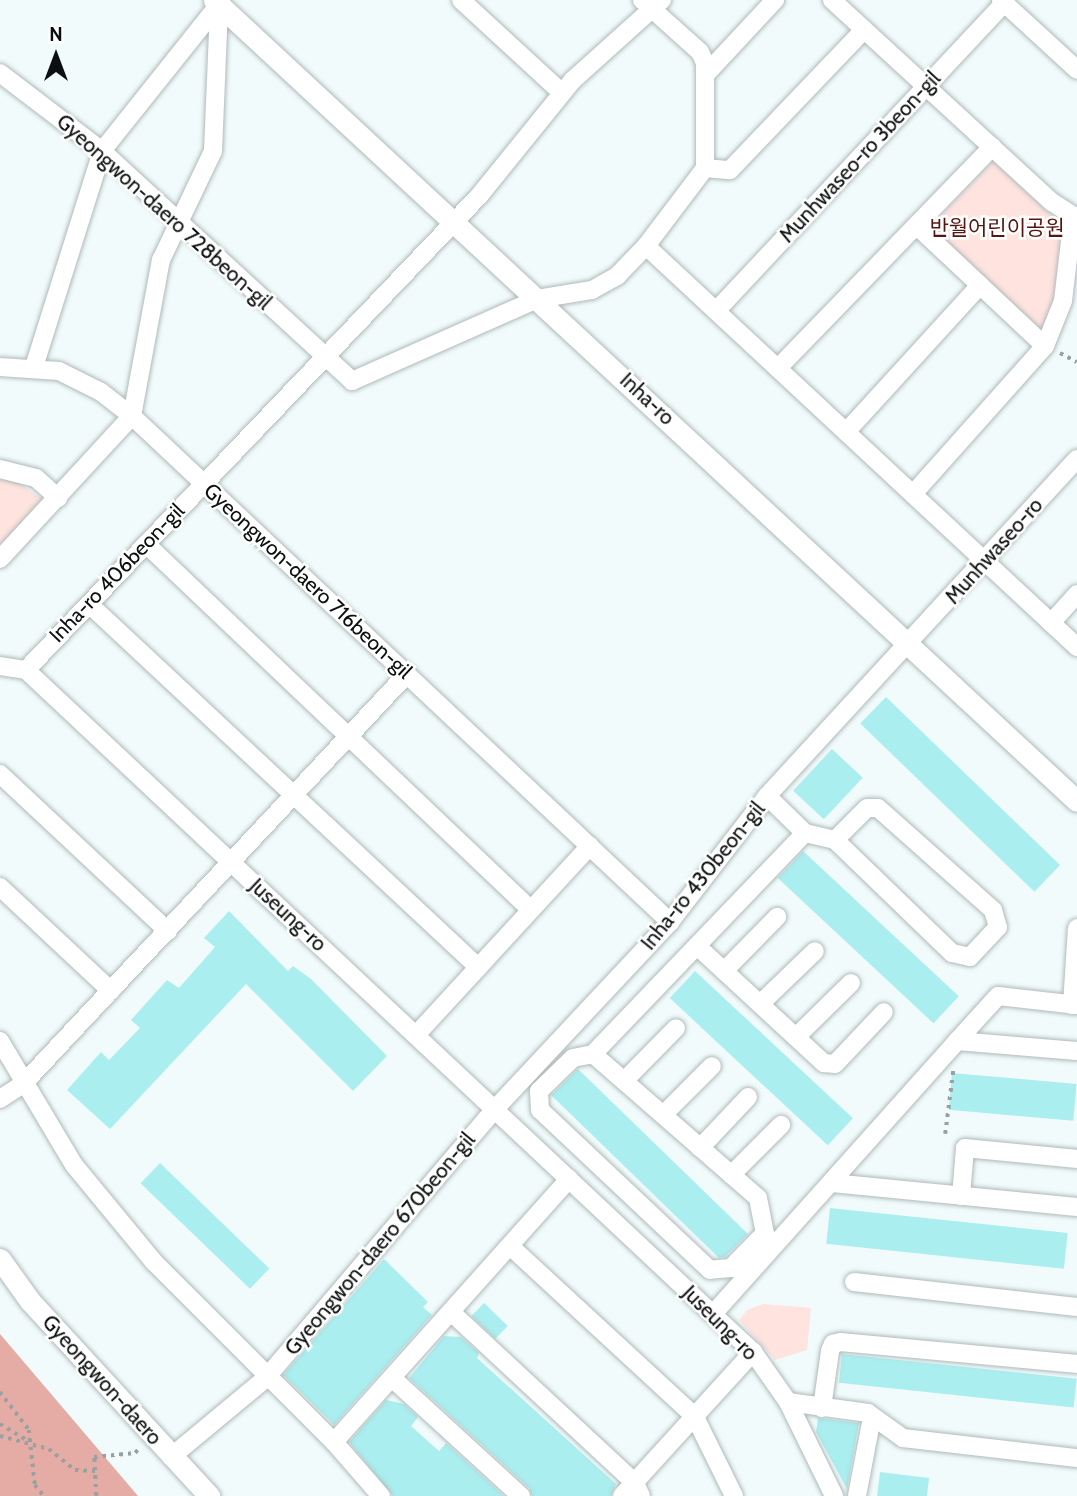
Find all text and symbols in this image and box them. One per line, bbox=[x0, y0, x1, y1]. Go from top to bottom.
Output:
north arrow bbox=[21, 21, 91, 91]
text: N bbox=[49, 23, 63, 46]
street label: Munhwaseo-ro 3beon-gil bbox=[774, 66, 946, 248]
street label: Gyeongwon-daero 728beon-gil bbox=[51, 109, 277, 315]
park label: 반월어린이공원 bbox=[929, 215, 1065, 241]
street label: Inha-ro bbox=[615, 368, 679, 430]
street label: Gyeongwon-daero 716beon-gil bbox=[199, 478, 417, 684]
street label: Munhwaseo-ro bbox=[940, 493, 1048, 609]
street label: Inha-ro 406beon-gil bbox=[44, 498, 190, 648]
street label: Inha-ro 430beon-gil bbox=[636, 797, 770, 955]
street label: Juseung-ro bbox=[244, 873, 332, 957]
street label: Gyeongwon-daero 670beon-gil bbox=[279, 1128, 481, 1360]
street label: Juseung-ro bbox=[677, 1280, 763, 1366]
street label: Gyeongwon-daero bbox=[37, 1310, 167, 1450]

